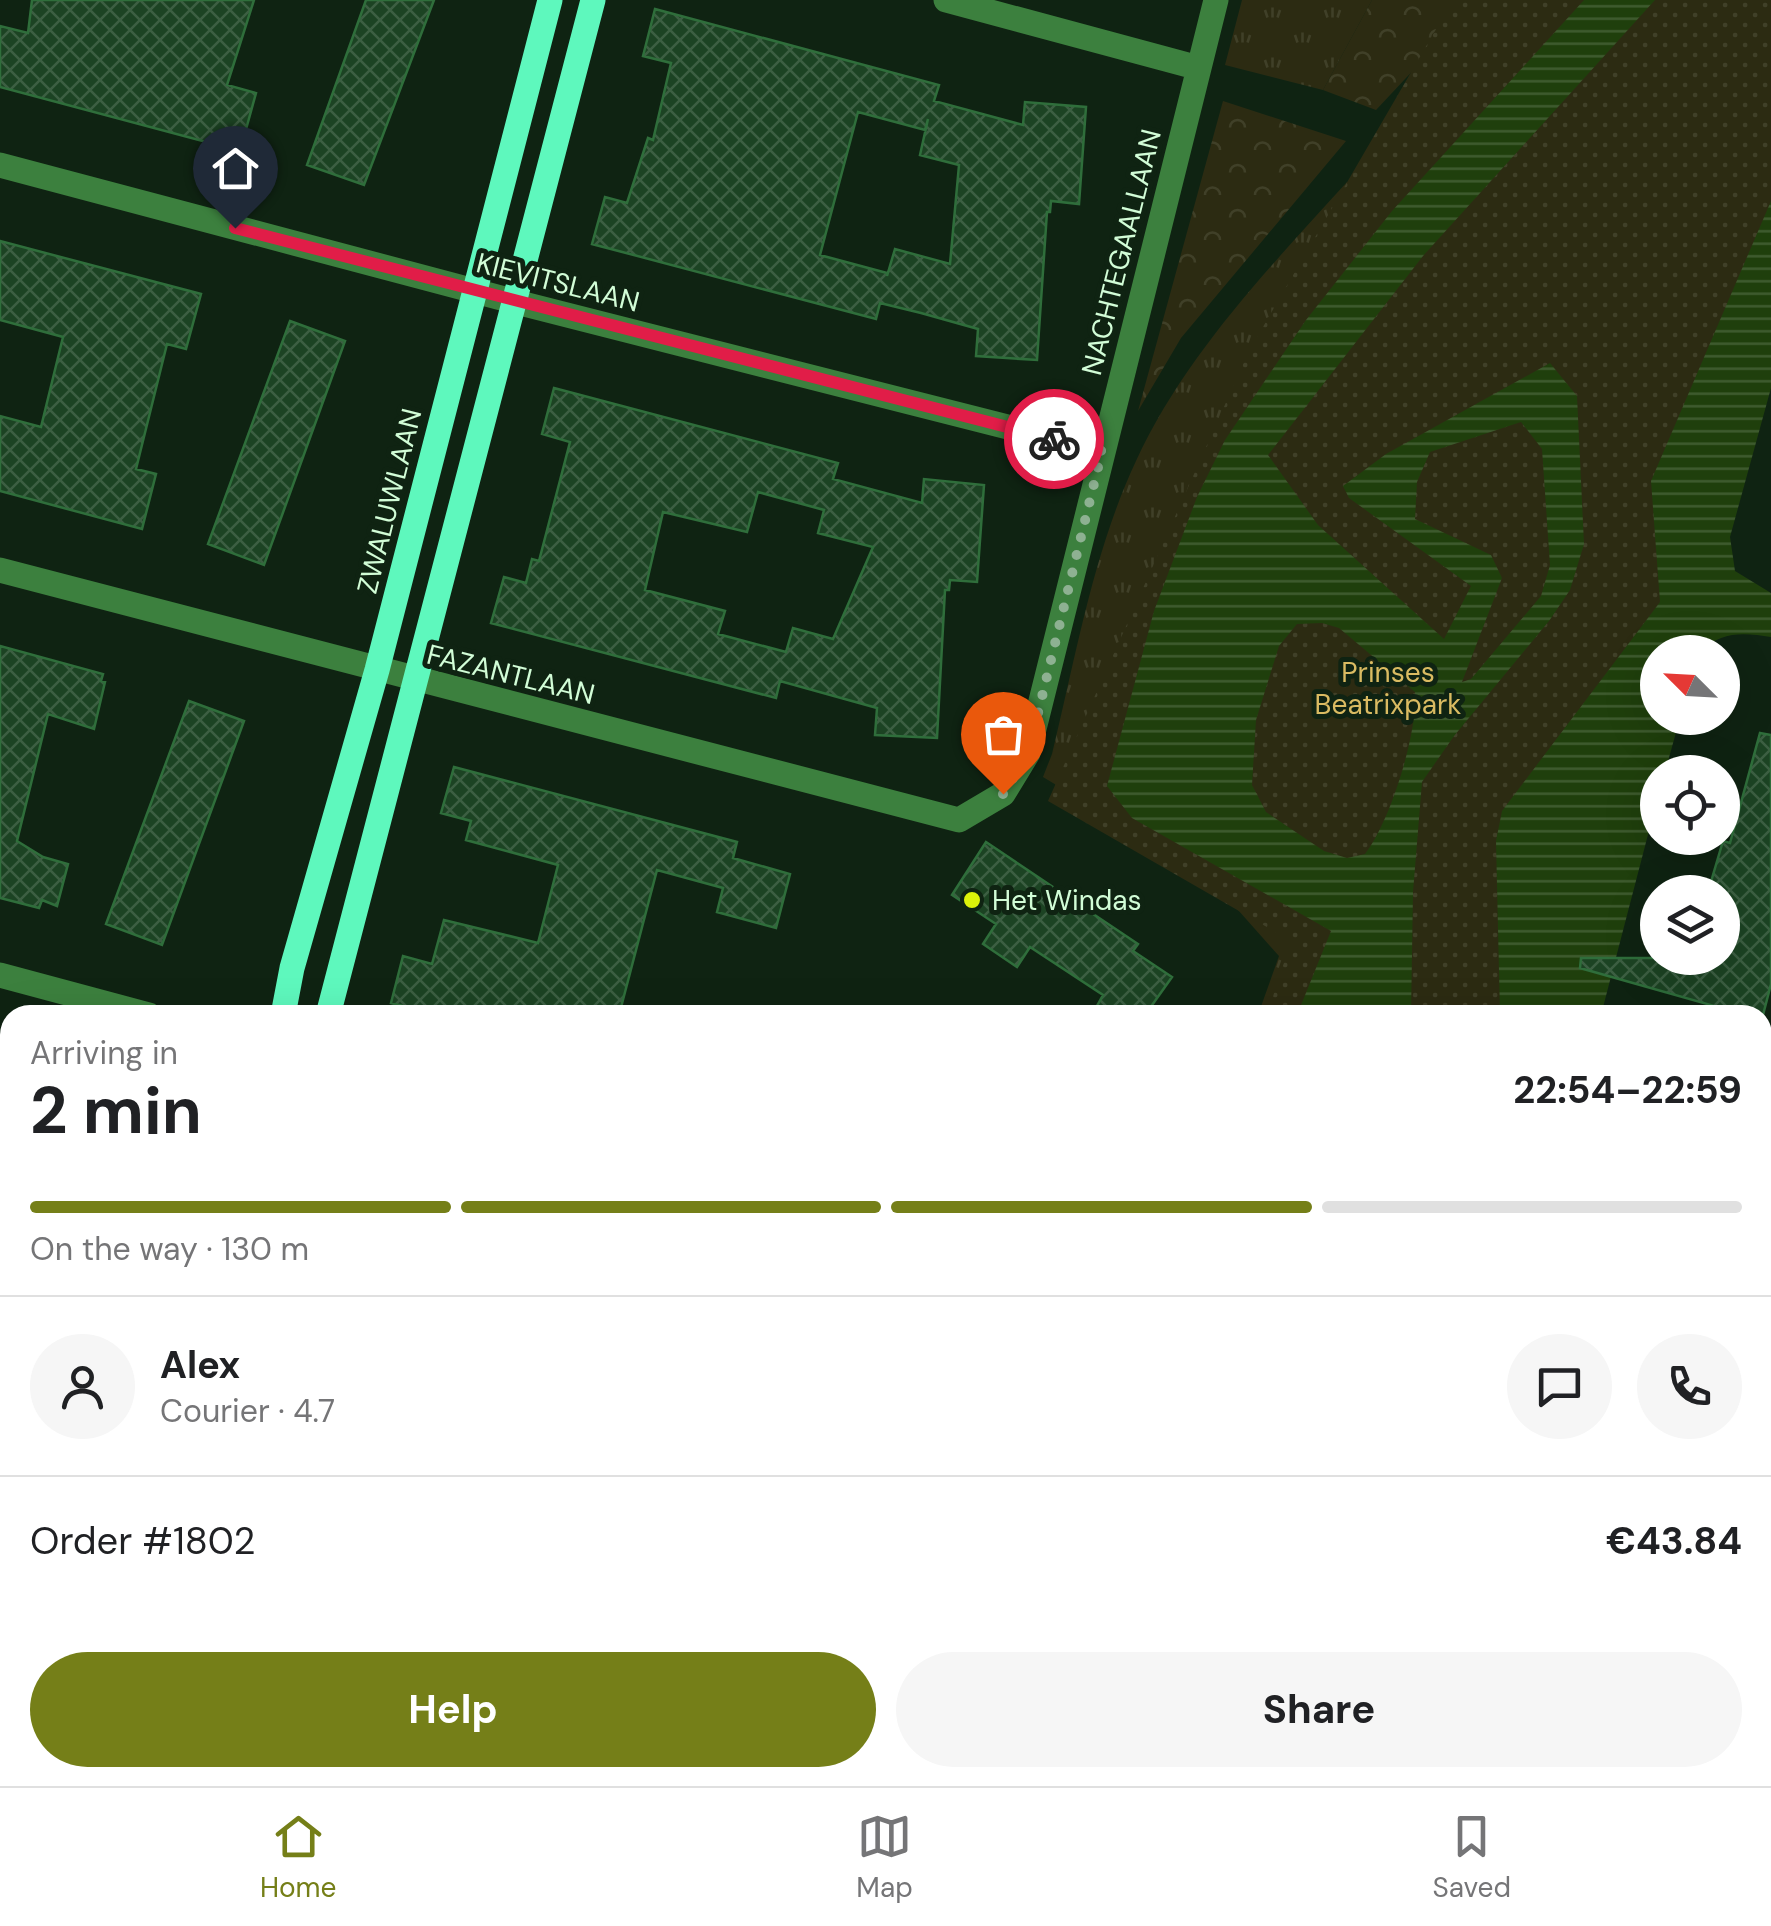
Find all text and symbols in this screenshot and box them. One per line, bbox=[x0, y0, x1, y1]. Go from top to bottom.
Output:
street label: NACHTEGAALLAAN bbox=[1073, 125, 1170, 379]
pin bbox=[193, 126, 278, 229]
icon: home bbox=[208, 141, 263, 196]
street label: KIEVITSLAAN bbox=[472, 244, 643, 321]
courier bbox=[1004, 389, 1104, 489]
street label: ZWALUWLAAN bbox=[349, 405, 430, 598]
icon: bike bbox=[1027, 412, 1082, 467]
north arrow bbox=[1640, 635, 1740, 735]
map controls bbox=[1640, 635, 1740, 975]
street label: FAZANTLAAN bbox=[423, 636, 599, 713]
park label: Prinses Beatrixpark bbox=[1315, 654, 1461, 723]
pin bbox=[961, 692, 1046, 795]
icon: bag bbox=[976, 707, 1031, 762]
button: locate bbox=[1640, 755, 1740, 855]
button: layers bbox=[1640, 875, 1740, 975]
place label: Het Windas bbox=[992, 882, 1142, 919]
marker: Het Windas bbox=[961, 889, 983, 911]
text: Arriving in bbox=[30, 1032, 178, 1074]
text: 22:54–22:59 bbox=[1513, 1065, 1742, 1115]
text: 2 min bbox=[30, 1069, 202, 1153]
text: On the way · 130 m bbox=[30, 1228, 309, 1270]
button: person bbox=[30, 1334, 135, 1439]
button: chat bbox=[1507, 1334, 1612, 1439]
button: phone bbox=[1637, 1334, 1742, 1439]
text: Alex bbox=[160, 1340, 240, 1390]
text: Courier · 4.7 bbox=[160, 1390, 335, 1432]
text: Order #1802 bbox=[30, 1516, 255, 1566]
text: €43.84 bbox=[1606, 1516, 1742, 1566]
button: Help bbox=[30, 1652, 876, 1767]
button: Share bbox=[896, 1652, 1742, 1767]
tab: Home bbox=[260, 1809, 336, 1906]
tab: Map bbox=[856, 1809, 913, 1906]
tab: Saved bbox=[1433, 1809, 1511, 1906]

